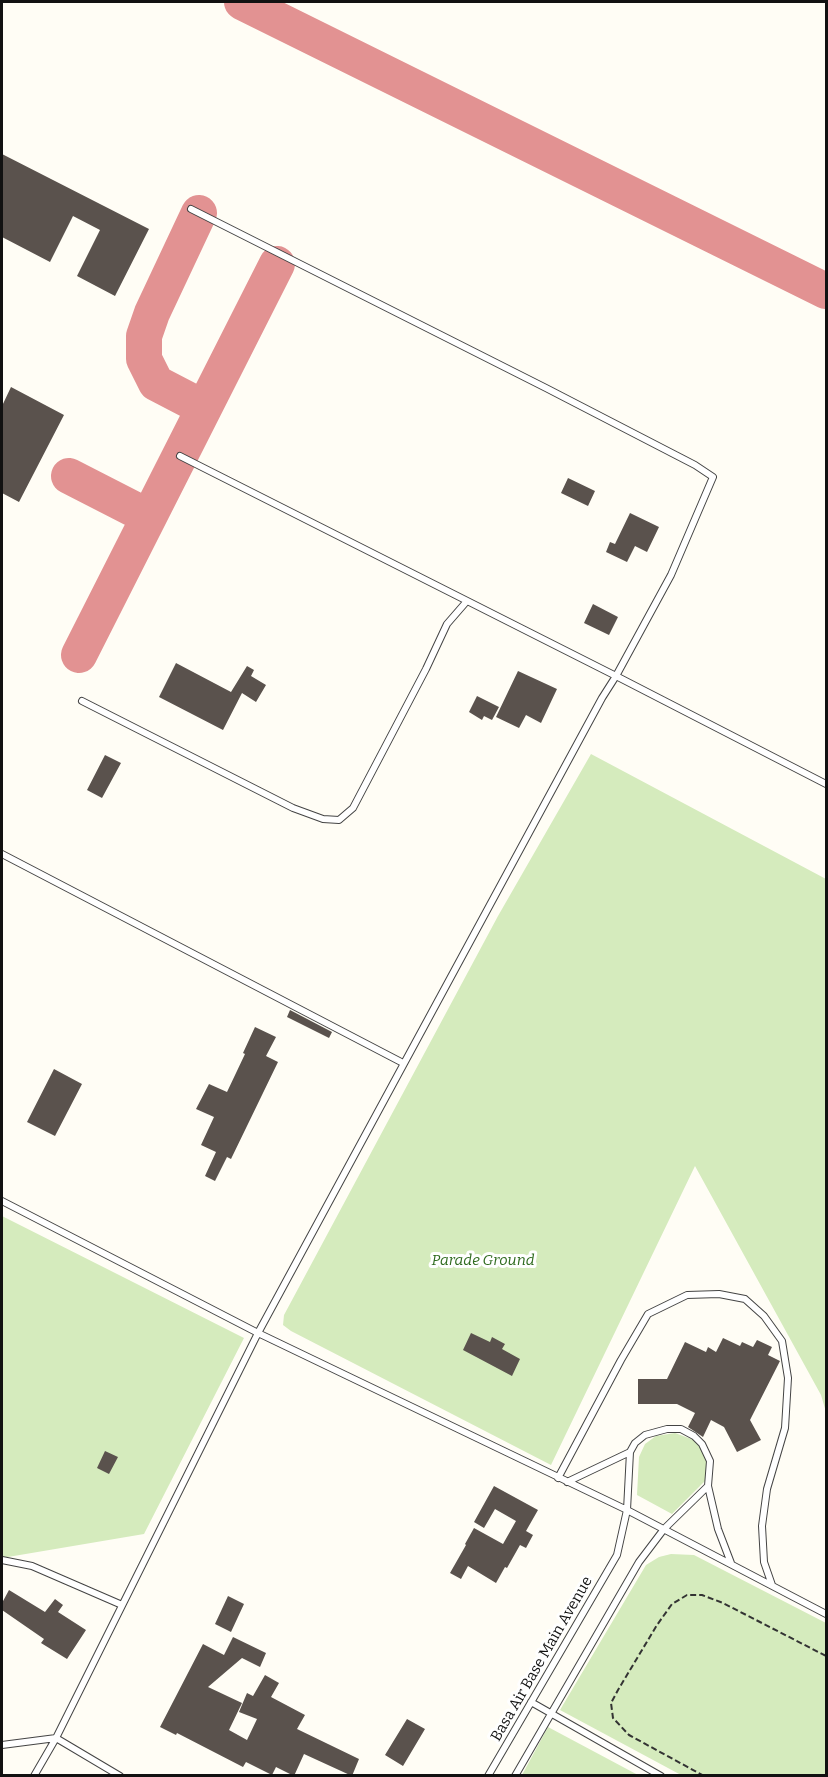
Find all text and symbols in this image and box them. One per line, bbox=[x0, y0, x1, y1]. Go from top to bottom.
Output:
park label: Parade Ground bbox=[431, 1252, 535, 1270]
street label: Basa Air Base Main Avenue bbox=[487, 1573, 597, 1745]

